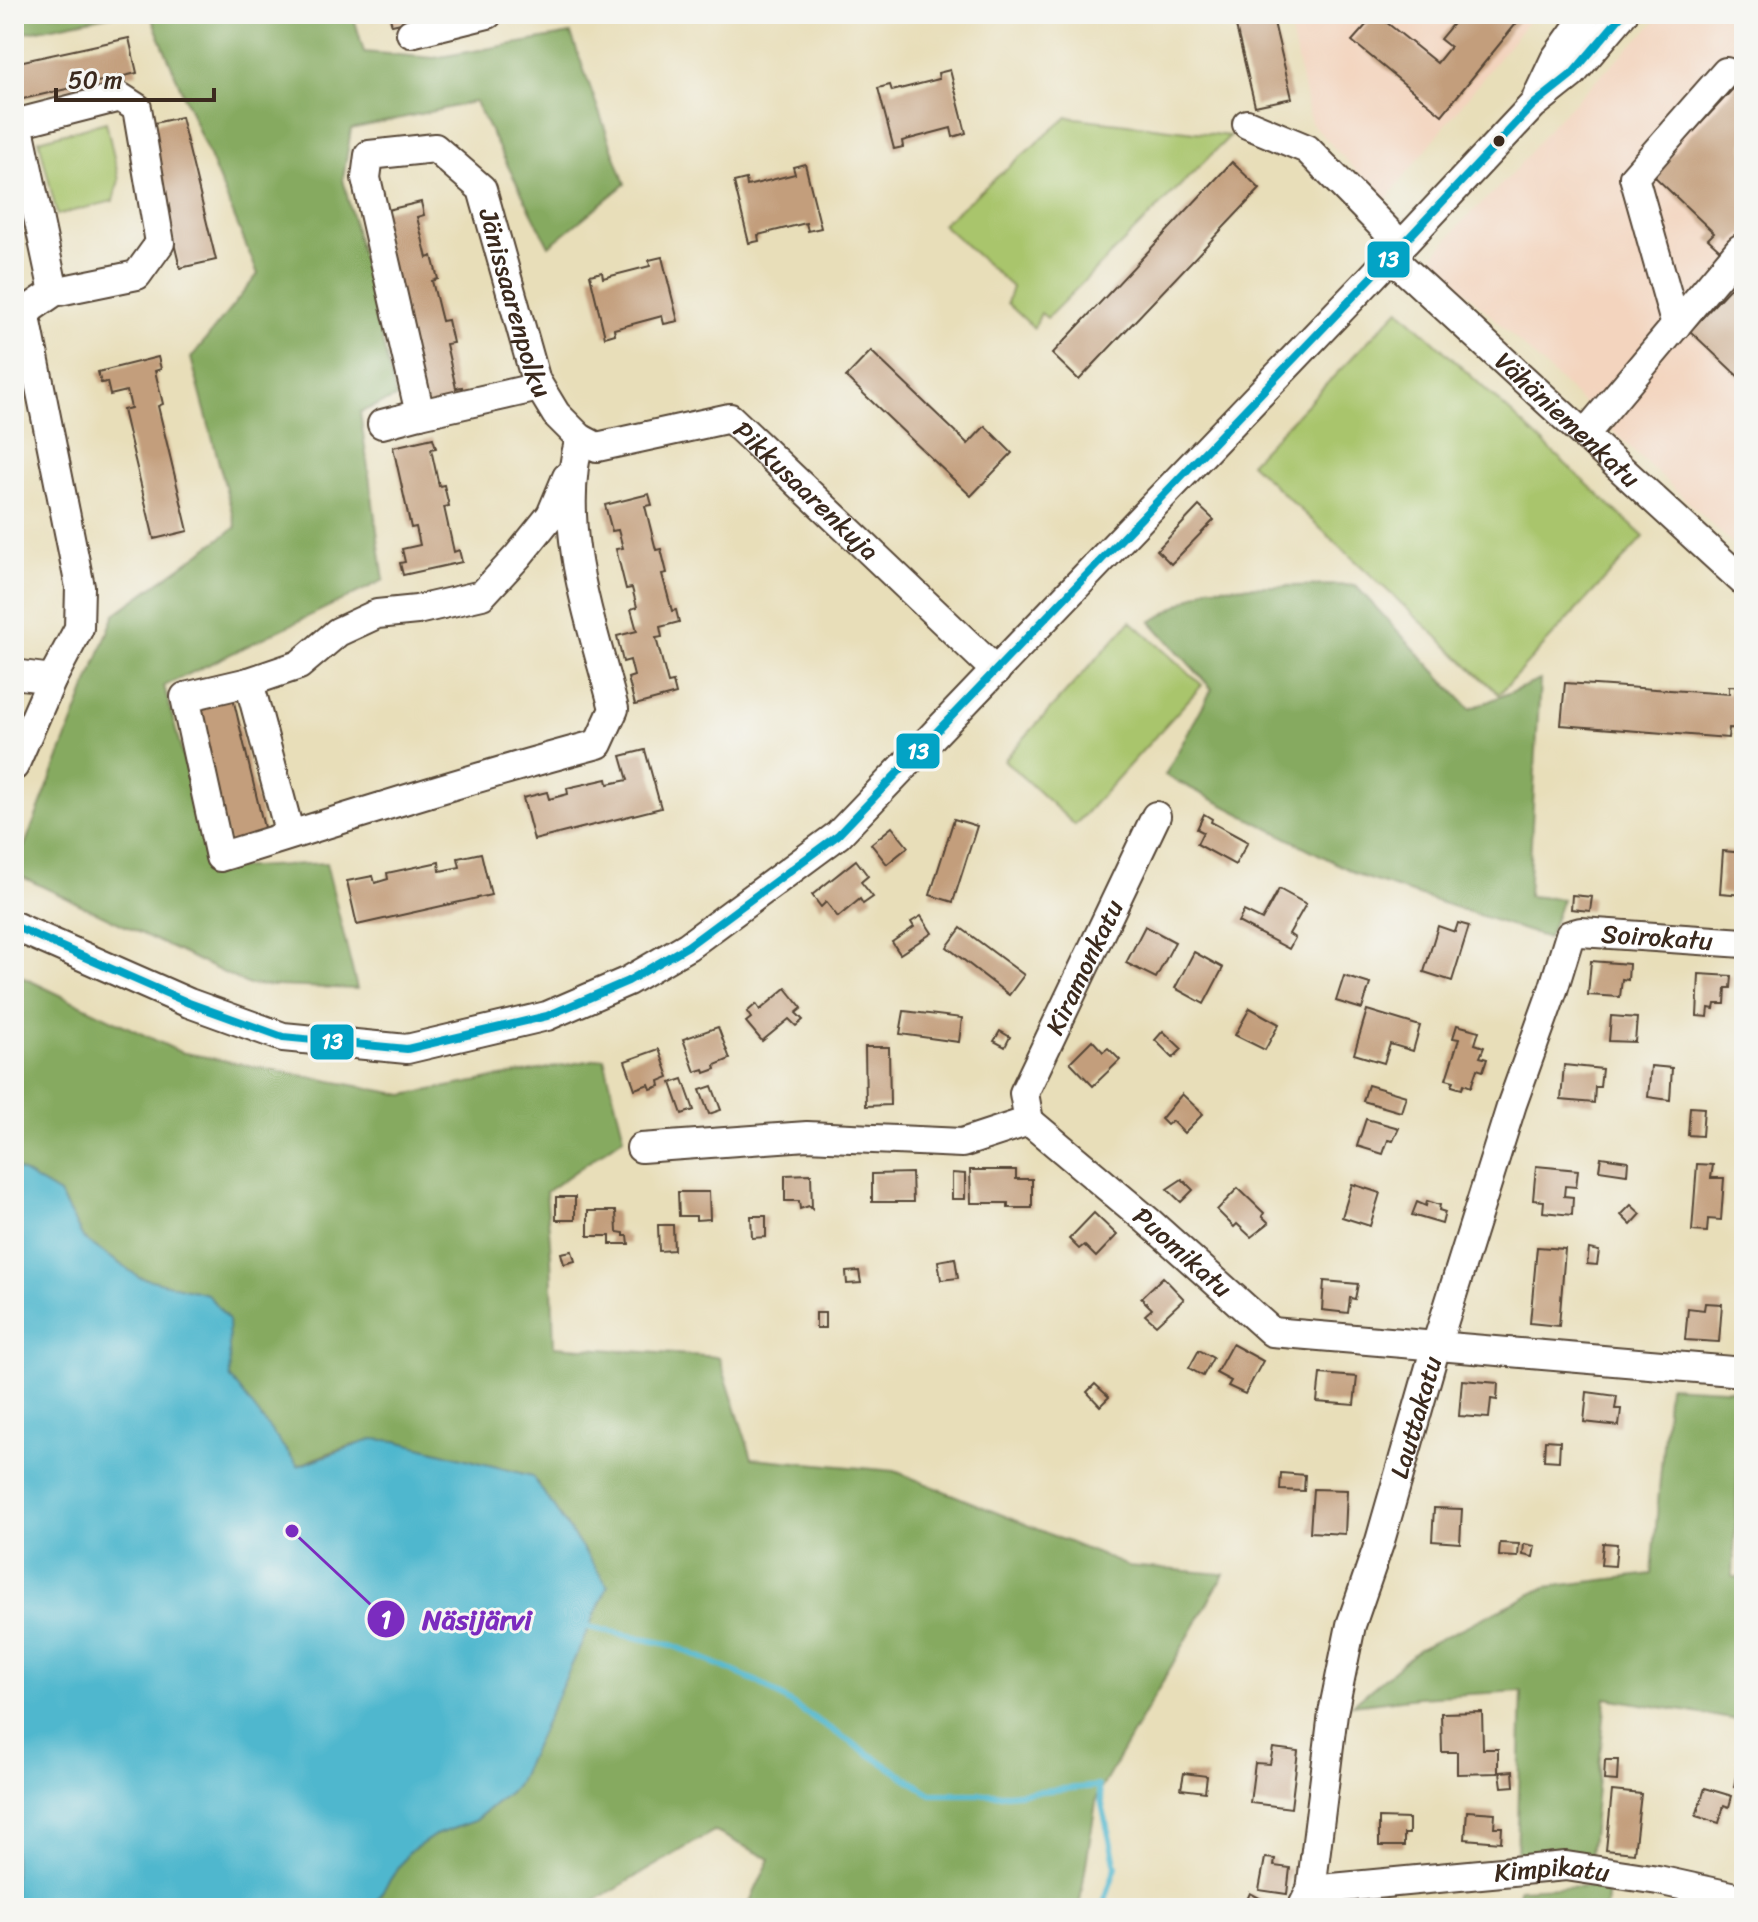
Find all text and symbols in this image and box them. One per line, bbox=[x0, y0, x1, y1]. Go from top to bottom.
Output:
scale bar bbox=[56, 52, 214, 102]
text: 50 m bbox=[68, 59, 123, 101]
unlabelled marker bbox=[1491, 133, 1507, 149]
street label: Jänissaarenpolku bbox=[465, 202, 564, 407]
line badge: 13 bbox=[1366, 240, 1411, 279]
text: 13 bbox=[1377, 240, 1399, 279]
street label: Vähäniemenkatu bbox=[1484, 340, 1652, 499]
street label: Pikkusaarenkuja bbox=[722, 409, 891, 572]
line badge: 13 bbox=[895, 732, 941, 770]
text: 13 bbox=[907, 732, 929, 771]
street label: Kiramonkatu bbox=[1032, 891, 1136, 1043]
street label: Soirokatu bbox=[1600, 910, 1714, 964]
text: 13 bbox=[321, 1022, 343, 1061]
line badge: 13 bbox=[309, 1023, 355, 1061]
street label: Puomikatu bbox=[1122, 1194, 1243, 1310]
street label: Lauttakatu bbox=[1376, 1350, 1455, 1484]
callout: Näsijärvi bbox=[366, 1593, 548, 1645]
text: Näsijärvi bbox=[421, 1595, 533, 1644]
text: 1 bbox=[381, 1599, 391, 1641]
street label: Kimpikatu bbox=[1492, 1843, 1613, 1896]

